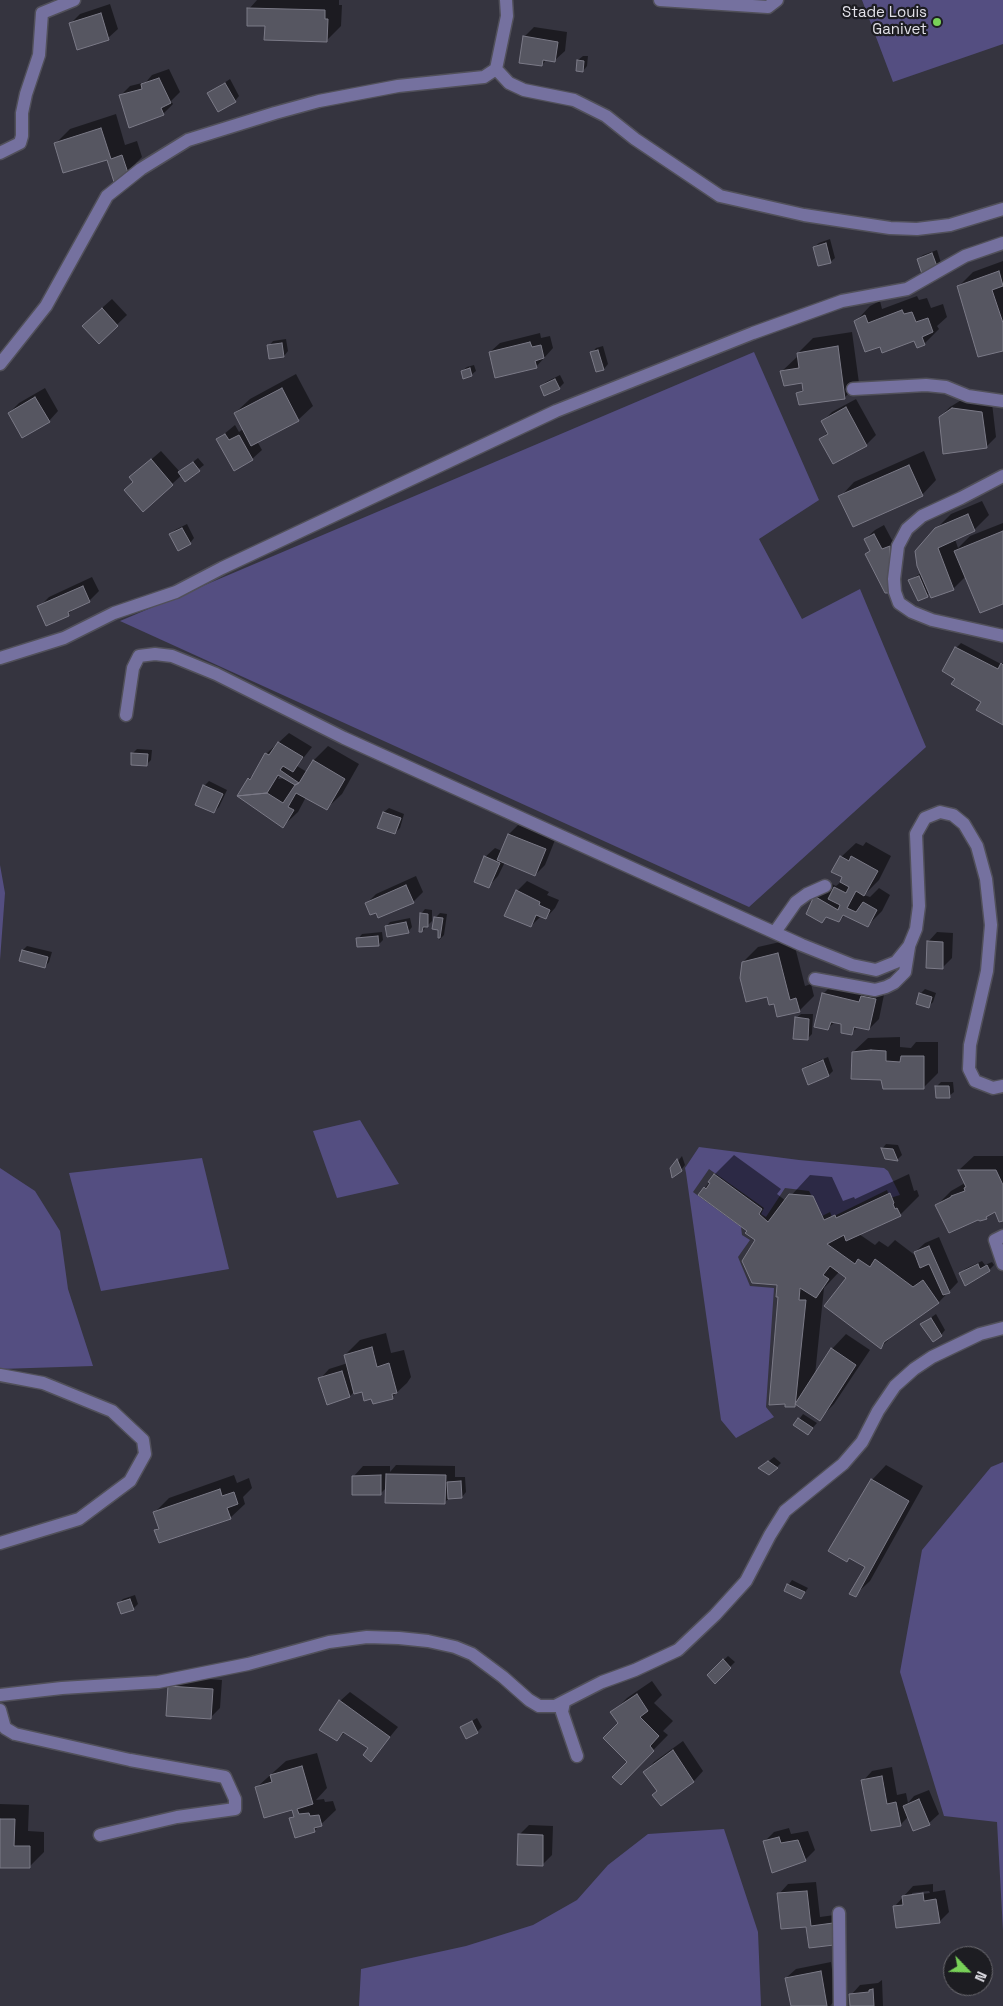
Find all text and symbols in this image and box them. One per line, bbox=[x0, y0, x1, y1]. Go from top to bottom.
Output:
place label: Stade Louis Ganivet bbox=[842, 4, 927, 39]
marker: Stade Louis Ganivet bbox=[931, 16, 943, 28]
north arrow bbox=[943, 1946, 993, 1996]
text: N bbox=[971, 1969, 991, 1985]

